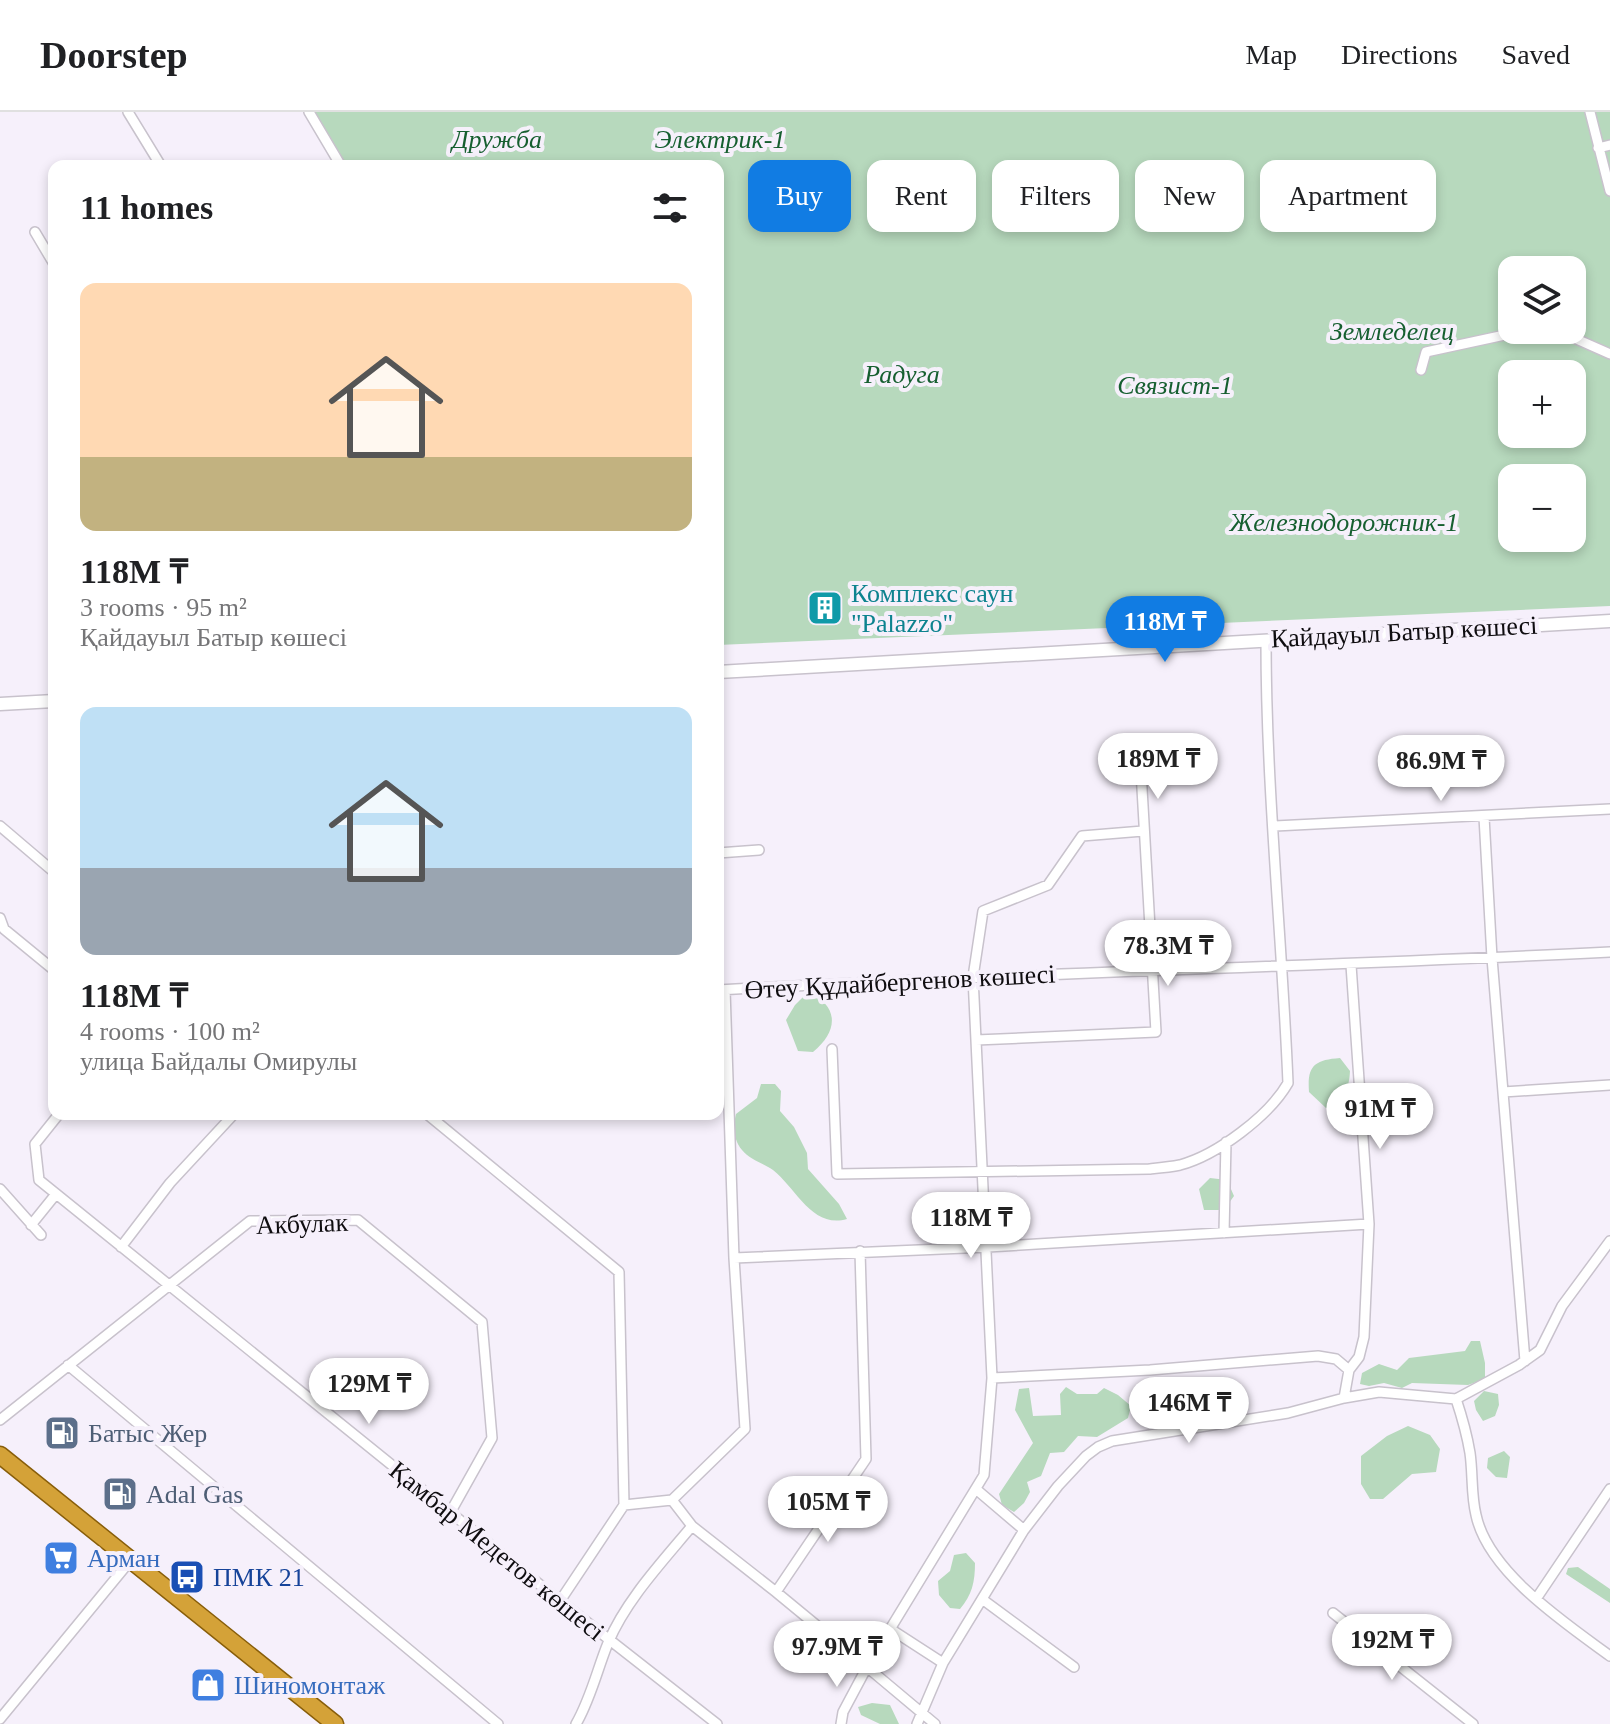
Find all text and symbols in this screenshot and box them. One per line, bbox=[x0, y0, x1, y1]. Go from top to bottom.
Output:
text: Doorstep bbox=[40, 34, 188, 76]
text: Map bbox=[1246, 39, 1297, 70]
text: Directions bbox=[1341, 39, 1458, 70]
text: Saved bbox=[1502, 39, 1570, 70]
park label: Дружба bbox=[449, 125, 542, 154]
park label: Электрик-1 bbox=[655, 125, 785, 154]
chip: Buy bbox=[748, 160, 851, 232]
chip: Rent bbox=[867, 160, 976, 232]
chip: Filters bbox=[992, 160, 1119, 232]
chip: New bbox=[1135, 160, 1244, 232]
chip: Apartment bbox=[1260, 160, 1436, 232]
icon: filters bbox=[648, 186, 692, 230]
text: 11 homes bbox=[80, 189, 213, 226]
map controls bbox=[1498, 256, 1586, 552]
button: layers bbox=[1498, 256, 1586, 344]
park label: Земледелец bbox=[1330, 317, 1454, 346]
icon: home bbox=[314, 335, 458, 479]
park label: Радуга bbox=[863, 360, 940, 389]
button: + bbox=[1498, 360, 1586, 448]
park label: Связист-1 bbox=[1117, 371, 1233, 400]
button: − bbox=[1498, 464, 1586, 552]
park label: Железнодорожник-1 bbox=[1229, 508, 1459, 537]
text: 118M ₸ bbox=[80, 553, 188, 590]
place label: Комплекс саун "Palazzo" bbox=[851, 579, 1014, 638]
building icon: Комплекс саун "Palazzo" bbox=[806, 589, 844, 627]
text: 3 rooms · 95 m² bbox=[80, 593, 247, 622]
pin: 118M ₸ bbox=[1100, 596, 1230, 664]
text: 118M ₸ bbox=[1124, 607, 1206, 636]
street label: Қайдауыл Батыр көшесі bbox=[1270, 611, 1538, 653]
text: Қайдауыл Батыр көшесі bbox=[80, 623, 347, 652]
pin: 189M ₸ bbox=[1093, 733, 1223, 801]
pin: 86.9M ₸ bbox=[1367, 735, 1515, 803]
text: 189M ₸ bbox=[1116, 744, 1200, 773]
text: 86.9M ₸ bbox=[1396, 746, 1486, 775]
icon: home bbox=[314, 759, 458, 903]
pin: 78.3M ₸ bbox=[1094, 920, 1242, 988]
text: 78.3M ₸ bbox=[1123, 931, 1213, 960]
street label: Өтеу Құдайбергенов көшесі bbox=[744, 959, 1056, 1005]
text: 118M ₸ bbox=[80, 977, 188, 1014]
text: 4 rooms · 100 m² bbox=[80, 1017, 260, 1046]
text: улица Байдалы Омирулы bbox=[80, 1047, 357, 1076]
pin: 91M ₸ bbox=[1324, 1083, 1436, 1151]
text: 91M ₸ bbox=[1344, 1094, 1416, 1123]
pin: 118M ₸ bbox=[906, 1192, 1036, 1260]
text: 118M ₸ bbox=[930, 1203, 1012, 1232]
street label: Акбулак bbox=[256, 1208, 349, 1240]
pin: 129M ₸ bbox=[304, 1358, 434, 1426]
text: 129M ₸ bbox=[327, 1369, 411, 1398]
pin: 146M ₸ bbox=[1124, 1377, 1254, 1445]
text: 146M ₸ bbox=[1147, 1388, 1231, 1417]
fuel station icon: Батыс Жер bbox=[43, 1414, 81, 1452]
place label: Батыс Жер bbox=[88, 1419, 207, 1448]
street label: Қамбар Медетов көшесі bbox=[384, 1455, 610, 1647]
fuel station icon: Adal Gas bbox=[101, 1475, 139, 1513]
pin: 105M ₸ bbox=[763, 1476, 893, 1544]
place label: Adal Gas bbox=[146, 1480, 243, 1509]
text: 105M ₸ bbox=[786, 1487, 870, 1516]
supermarket icon: Арман bbox=[42, 1539, 80, 1577]
place label: Арман bbox=[87, 1544, 160, 1573]
bus stop icon: ПМК 21 bbox=[168, 1558, 206, 1596]
place label: ПМК 21 bbox=[213, 1563, 305, 1592]
pin: 192M ₸ bbox=[1327, 1614, 1457, 1682]
pin: 97.9M ₸ bbox=[763, 1621, 911, 1689]
text: 192M ₸ bbox=[1350, 1625, 1434, 1654]
text: 97.9M ₸ bbox=[792, 1632, 882, 1661]
shop icon: Шиномонтаж bbox=[189, 1666, 227, 1704]
place label: Шиномонтаж bbox=[234, 1671, 386, 1700]

